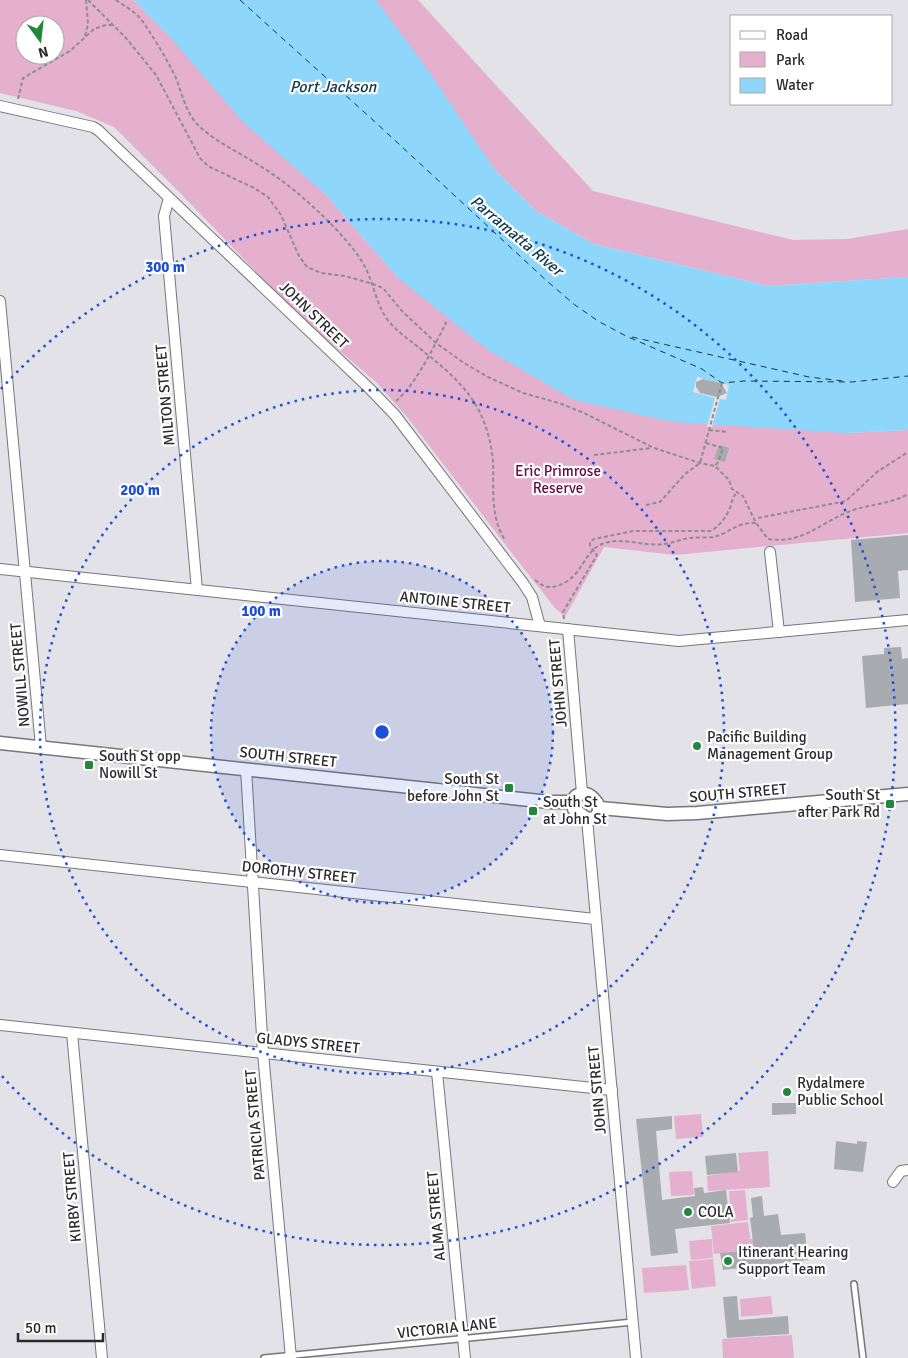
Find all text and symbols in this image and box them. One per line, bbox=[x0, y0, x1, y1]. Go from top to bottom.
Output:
north arrow bbox=[15, 15, 65, 65]
legend bbox=[730, 15, 893, 105]
text: Road bbox=[776, 26, 808, 44]
text: N bbox=[36, 43, 50, 62]
text: Park bbox=[776, 51, 805, 69]
text: Water bbox=[776, 76, 814, 94]
water label: Port Jackson bbox=[290, 77, 378, 97]
water label: Parramatta River bbox=[466, 191, 568, 282]
text: 300 m bbox=[145, 258, 185, 276]
street label: JOHN STREET bbox=[276, 278, 353, 353]
street label: MILTON STREET bbox=[152, 343, 178, 446]
park label: Eric Primrose Reserve bbox=[515, 462, 601, 497]
text: 200 m bbox=[120, 481, 160, 499]
street label: ANTOINE STREET bbox=[399, 587, 512, 617]
text: 100 m bbox=[241, 602, 281, 620]
street label: NOWILL STREET bbox=[6, 622, 34, 728]
street label: JOHN STREET bbox=[545, 637, 571, 728]
centre of rings bbox=[373, 723, 391, 741]
place label: Pacific Building Management Group bbox=[707, 728, 833, 763]
marker: Pacific Building Management Group bbox=[691, 740, 703, 752]
street label: SOUTH STREET bbox=[238, 743, 338, 771]
place label: South St opp Nowill St bbox=[99, 747, 181, 782]
marker: South St opp Nowill St bbox=[83, 759, 95, 771]
place label: South St before John St bbox=[407, 770, 499, 805]
street label: SOUTH STREET bbox=[689, 780, 788, 806]
marker: South St before John St bbox=[503, 782, 515, 794]
place label: South St after Park Rd bbox=[798, 786, 880, 821]
place label: South St at John St bbox=[543, 793, 607, 828]
marker: South St after Park Rd bbox=[884, 798, 896, 810]
marker: South St at John St bbox=[527, 805, 539, 817]
street label: DOROTHY STREET bbox=[241, 857, 358, 887]
street label: GLADYS STREET bbox=[256, 1029, 361, 1057]
street label: JOHN STREET bbox=[584, 1044, 610, 1135]
street label: PATRICIA STREET bbox=[241, 1068, 269, 1181]
place label: Rydalmere Public School bbox=[797, 1074, 884, 1109]
marker: Rydalmere Public School bbox=[781, 1086, 793, 1098]
street label: KIRBY STREET bbox=[59, 1150, 85, 1243]
street label: ALMA STREET bbox=[423, 1170, 449, 1262]
place label: COLA bbox=[698, 1203, 734, 1221]
marker: COLA bbox=[682, 1206, 694, 1218]
place label: Itinerant Hearing Support Team bbox=[738, 1243, 849, 1278]
marker: Itinerant Hearing Support Team bbox=[722, 1255, 734, 1267]
scale bar bbox=[18, 1310, 102, 1342]
street label: VICTORIA LANE bbox=[396, 1314, 498, 1342]
text: 50 m bbox=[25, 1319, 56, 1337]

